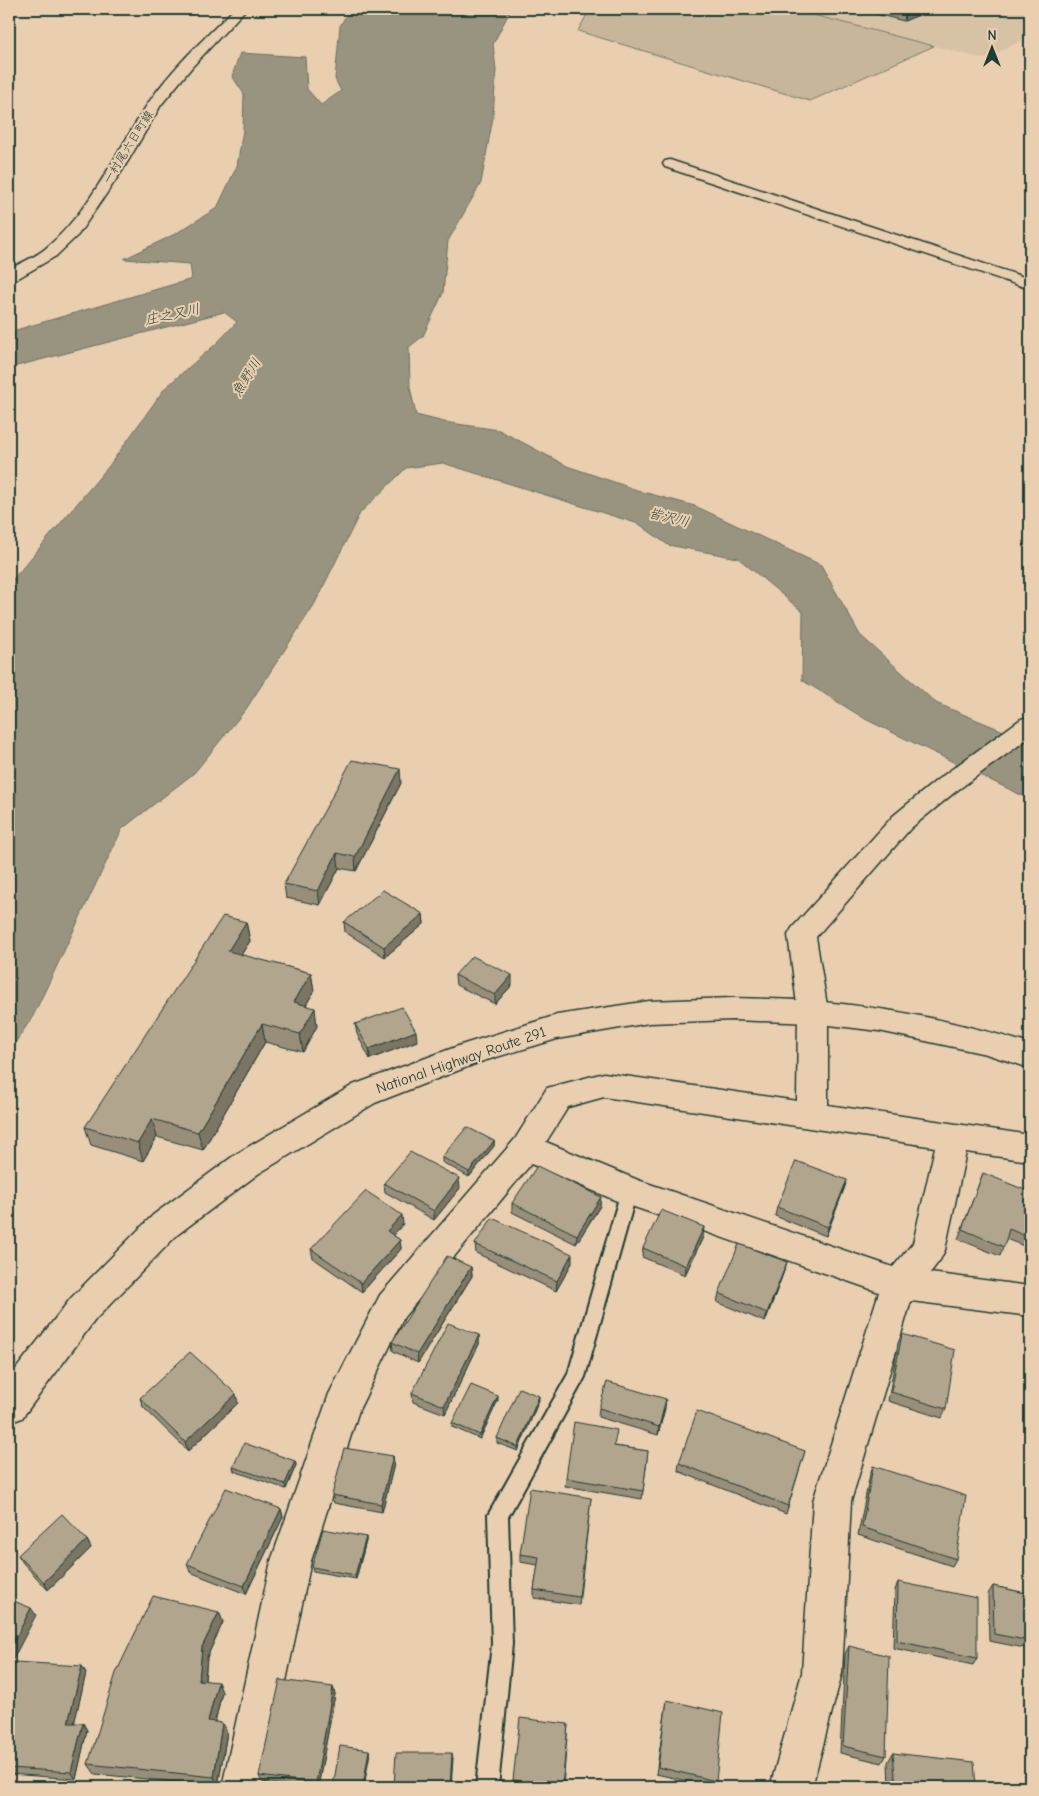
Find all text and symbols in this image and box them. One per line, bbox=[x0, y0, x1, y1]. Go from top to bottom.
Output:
north arrow bbox=[966, 22, 1016, 72]
text: N bbox=[987, 27, 997, 44]
street label: 一村尾六日町線 bbox=[100, 108, 156, 186]
water label: 庄之又川 bbox=[143, 300, 201, 329]
water label: 魚野川 bbox=[228, 355, 265, 400]
water label: 皆沢川 bbox=[646, 504, 691, 531]
street label: National Highway Route 291 bbox=[374, 1022, 548, 1098]

